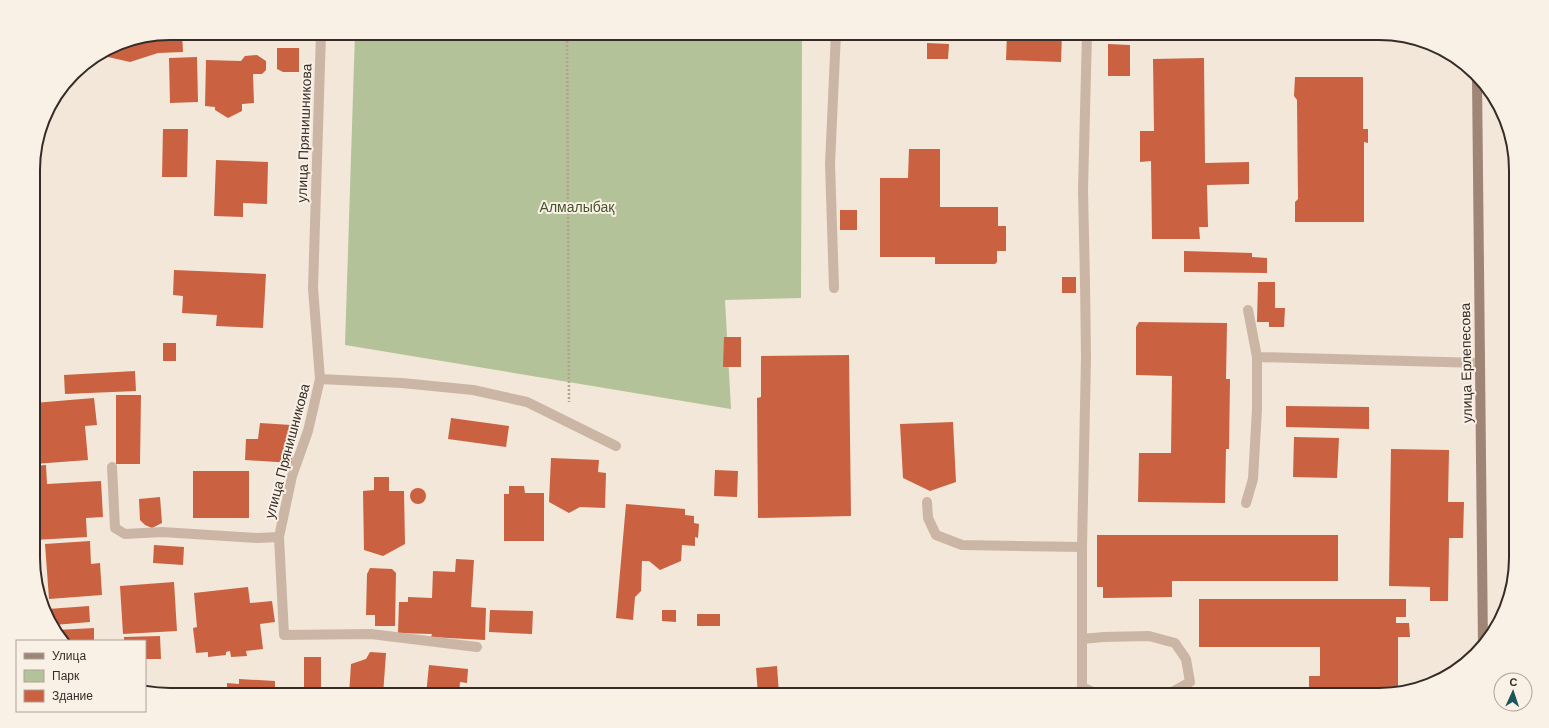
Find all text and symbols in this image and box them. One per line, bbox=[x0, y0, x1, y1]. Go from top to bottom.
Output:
street label: улица Прянишникова bbox=[294, 63, 314, 203]
park label: Алмалыбақ bbox=[540, 199, 615, 215]
street label: улица Ерлепесова bbox=[1457, 302, 1475, 423]
street label: улица Прянишникова bbox=[261, 382, 313, 520]
legend bbox=[16, 640, 146, 712]
text: Улица bbox=[52, 649, 86, 663]
text: Парк bbox=[52, 669, 80, 683]
north arrow bbox=[1493, 672, 1533, 712]
text: С bbox=[1509, 676, 1518, 688]
text: Здание bbox=[52, 689, 93, 703]

